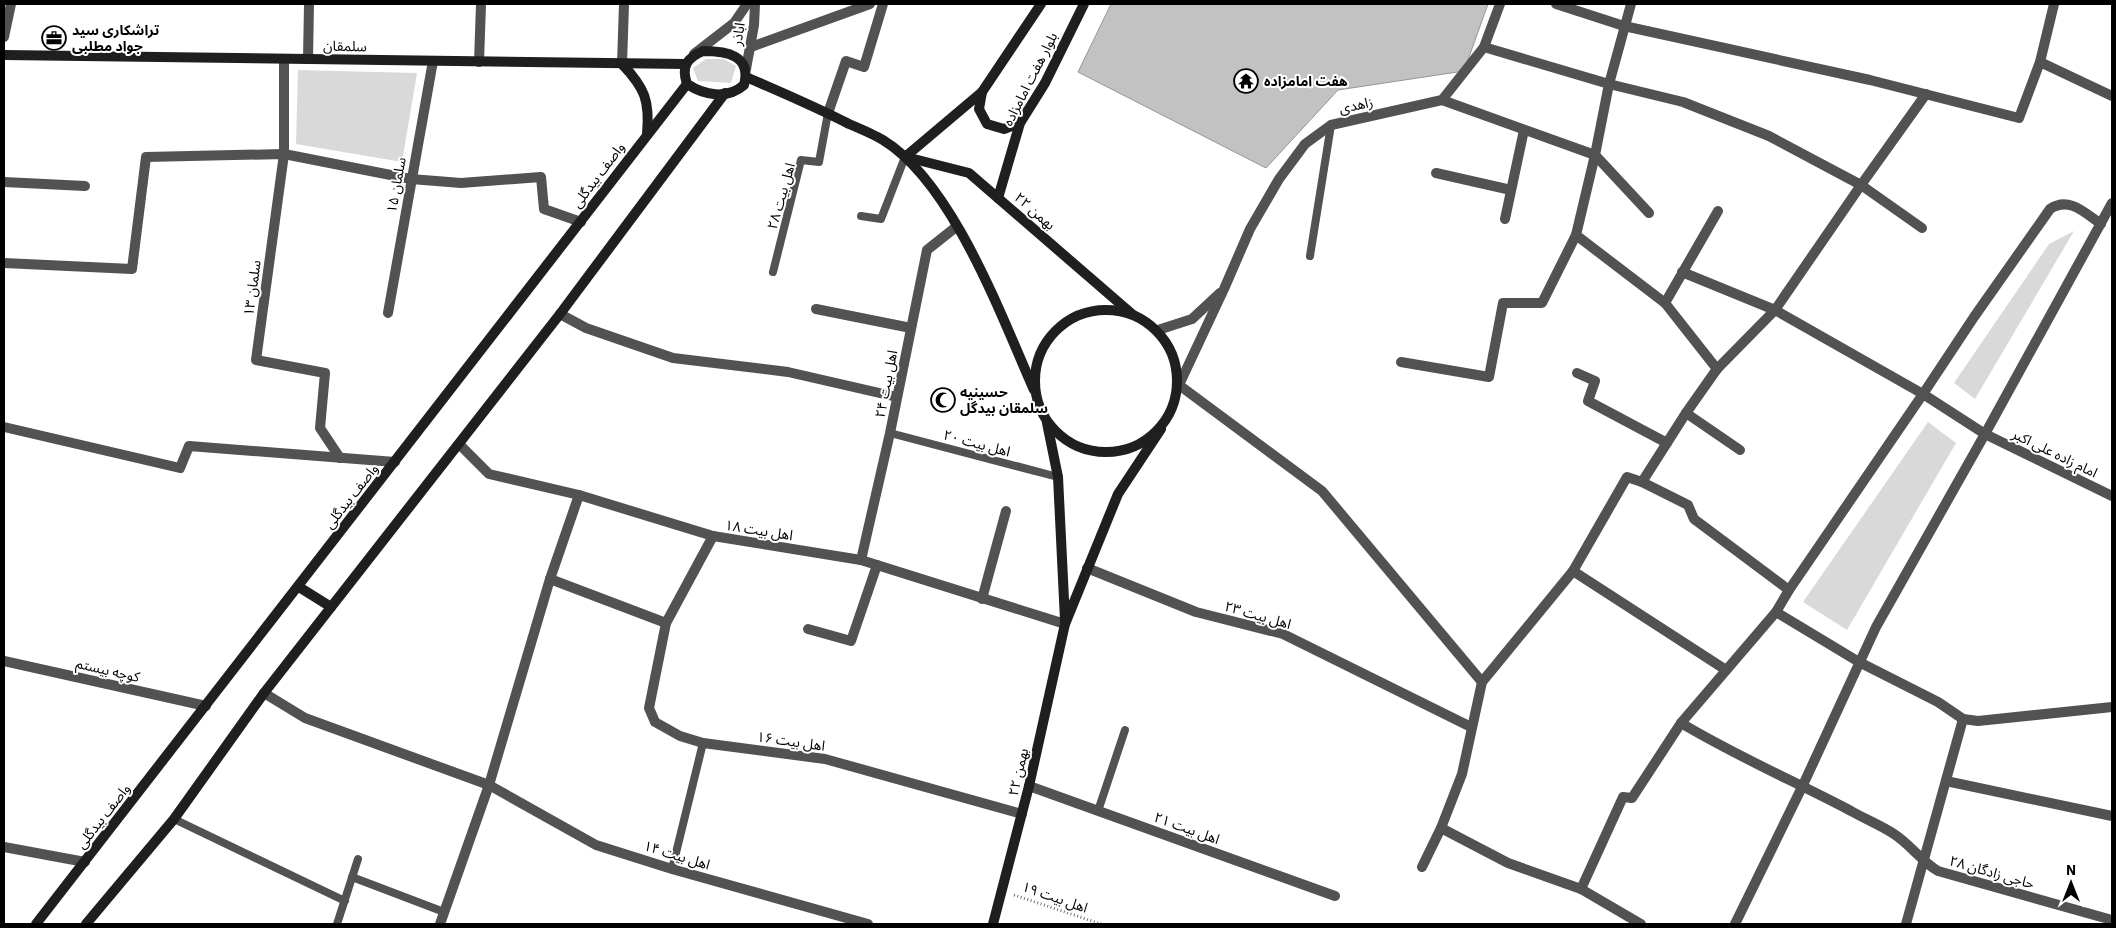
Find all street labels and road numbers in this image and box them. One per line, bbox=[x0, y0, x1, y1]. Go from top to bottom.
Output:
street label: اباذر bbox=[727, 21, 749, 48]
street label: بلوار هفت امامزاده bbox=[999, 29, 1061, 129]
street label: سلمقان bbox=[323, 37, 367, 55]
street label: زاهدی bbox=[1337, 93, 1375, 117]
street label: واصف بیدگلی bbox=[567, 139, 629, 211]
street label: سلمان ۱۵ bbox=[382, 156, 410, 214]
street label: اهل بیت ۲۸ bbox=[763, 161, 799, 231]
street label: ۲۲ بهمن bbox=[1011, 188, 1059, 234]
street label: سلمان ۱۳ bbox=[239, 259, 265, 317]
street label: اهل بیت ۲۴ bbox=[871, 349, 901, 419]
street label: امام زاده علی اکبر bbox=[2008, 424, 2101, 483]
street label: اهل بیت ۲۰ bbox=[942, 425, 1012, 461]
street label: واصف بیدگلی bbox=[320, 460, 382, 532]
street label: اهل بیت ۱۸ bbox=[724, 516, 794, 544]
street label: اهل بیت ۲۳ bbox=[1223, 597, 1293, 633]
street label: کوچه بیستم bbox=[74, 654, 142, 688]
street label: اهل بیت ۱۶ bbox=[756, 727, 826, 755]
street label: ۲۲ بهمن bbox=[1004, 746, 1032, 798]
street label: واصف بیدگلی bbox=[72, 780, 134, 852]
street label: اهل بیت ۲۱ bbox=[1152, 808, 1222, 848]
street label: اهل بیت ۱۴ bbox=[642, 836, 712, 874]
street label: حاجی زادگان ۲۸ bbox=[1947, 851, 2037, 893]
street label: اهل بیت ۱۹ bbox=[1020, 877, 1090, 917]

